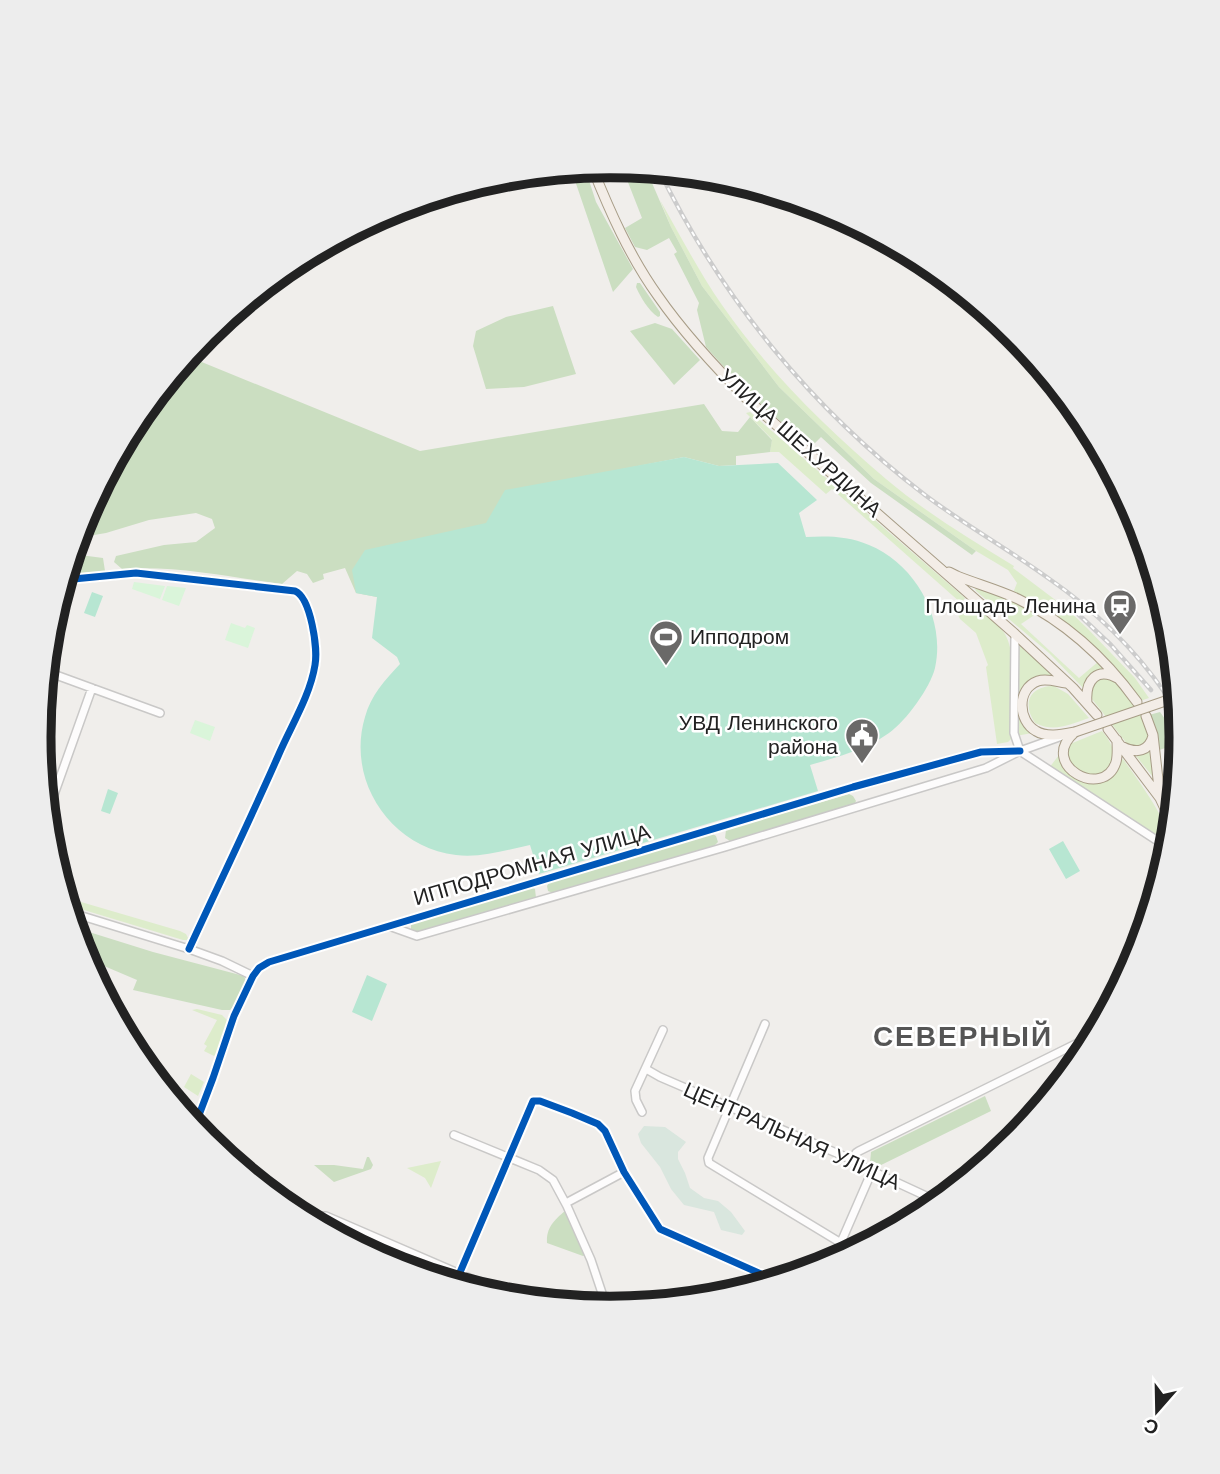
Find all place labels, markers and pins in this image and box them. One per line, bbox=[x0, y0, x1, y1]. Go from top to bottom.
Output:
station icon: Площадь Ленина bbox=[1101, 587, 1139, 636]
place label: Площадь Ленина bbox=[925, 593, 1096, 618]
sports icon: Ипподром bbox=[647, 618, 685, 667]
place label: Ипподром bbox=[690, 624, 789, 649]
place label: УВД Ленинского района bbox=[679, 710, 838, 759]
public building icon: УВД Ленинского района bbox=[843, 716, 881, 765]

